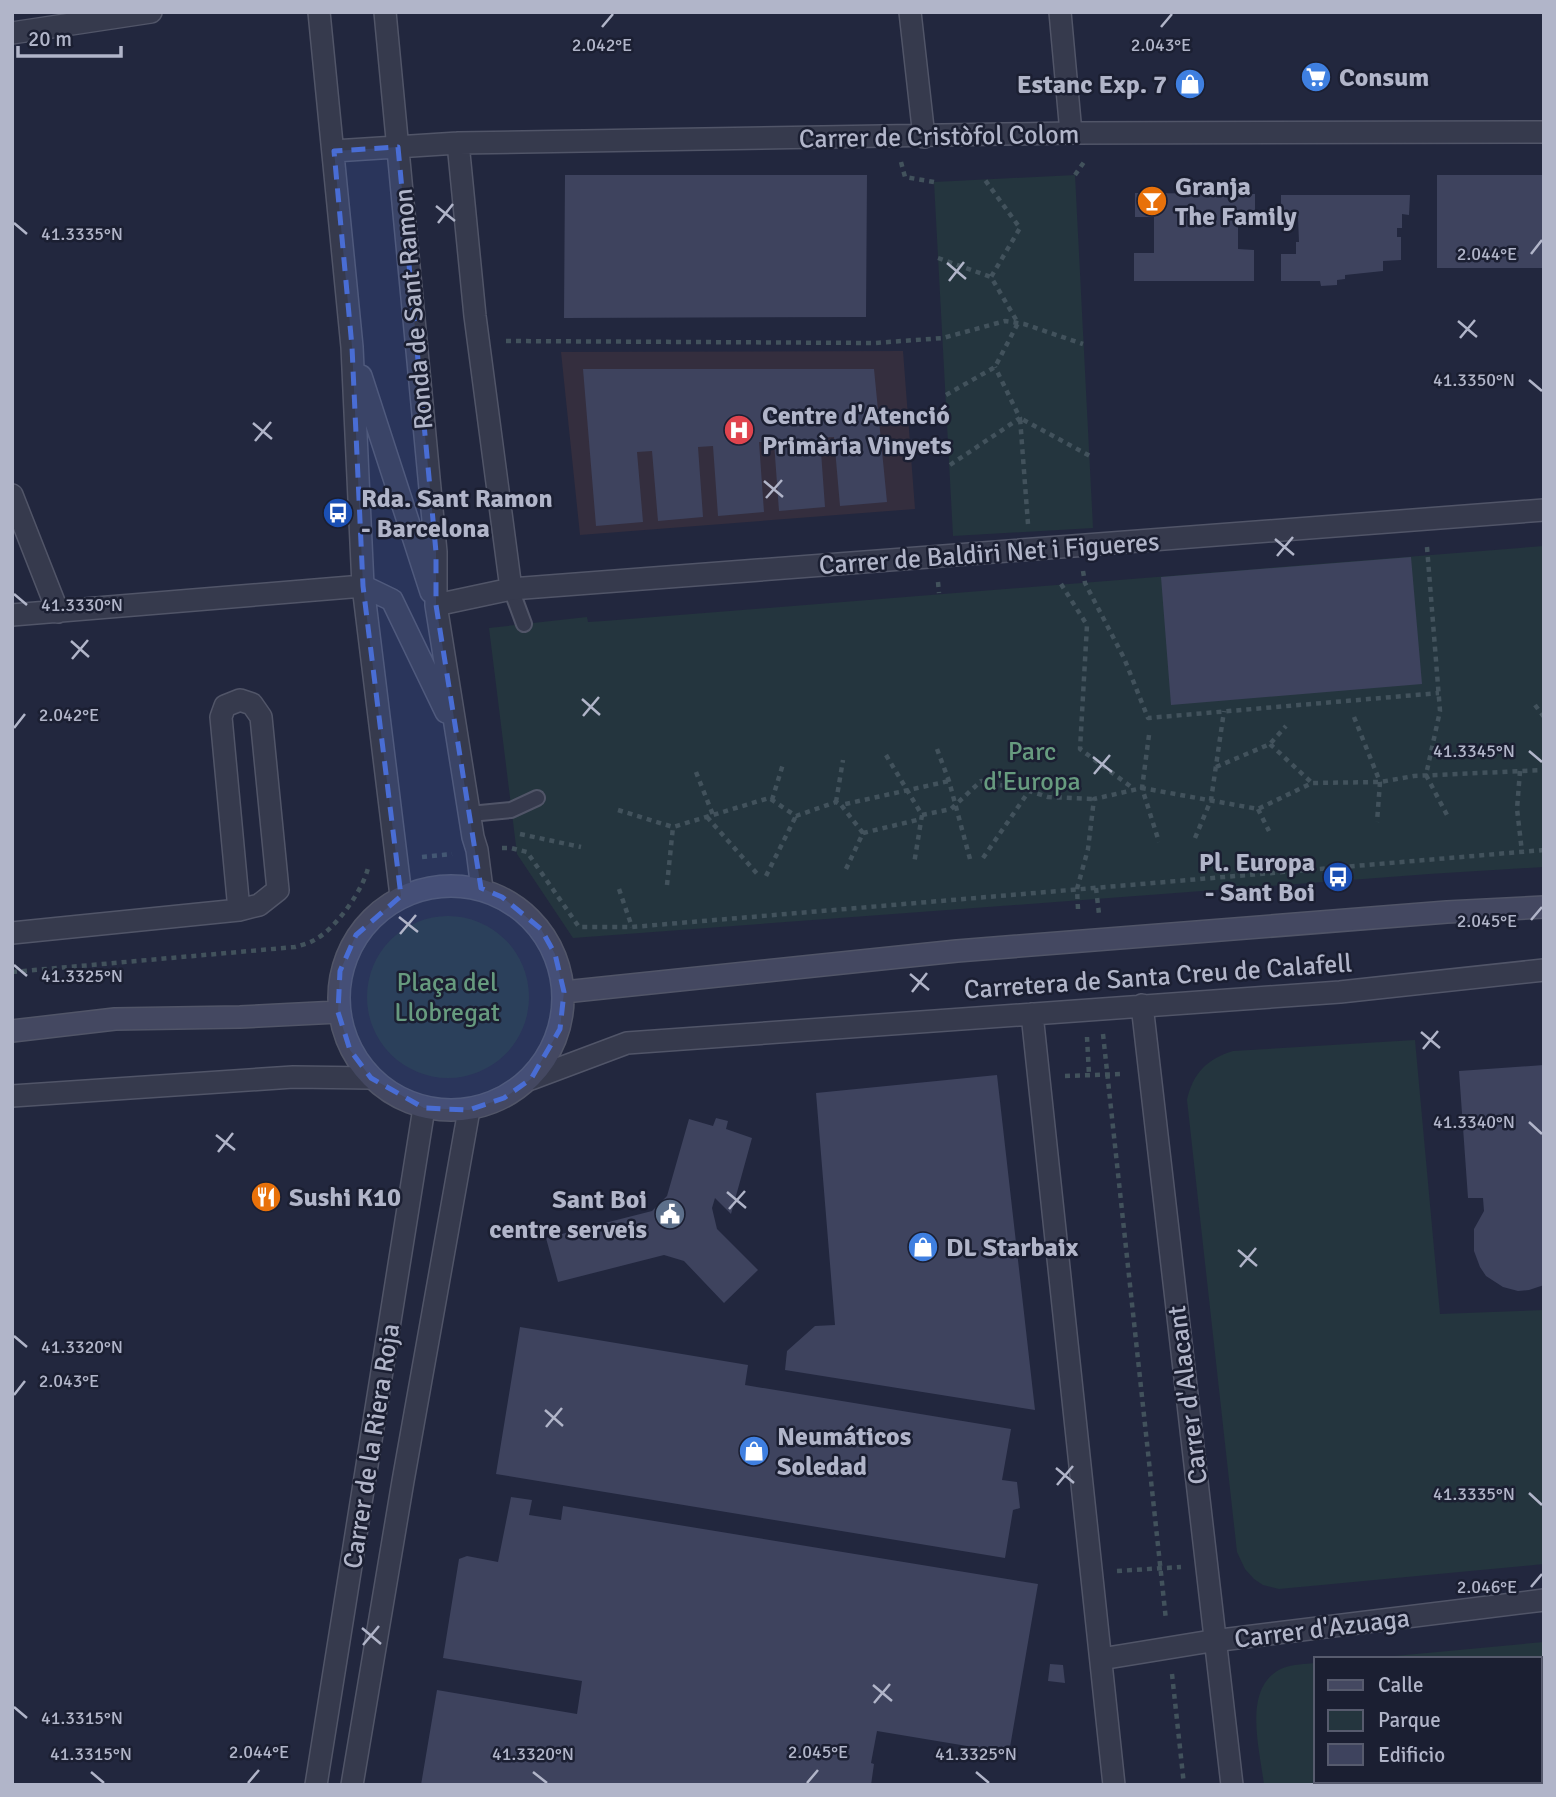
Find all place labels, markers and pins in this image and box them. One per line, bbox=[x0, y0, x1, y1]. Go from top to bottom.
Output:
supermarket icon: Consum bbox=[1299, 60, 1333, 94]
place label: Consum bbox=[1339, 62, 1429, 94]
shop icon: Estanc Exp. 7 bbox=[1173, 67, 1207, 101]
place label: Estanc Exp. 7 bbox=[1017, 69, 1167, 101]
place label: Granja The Family bbox=[1175, 171, 1297, 233]
bar icon: Granja The Family bbox=[1135, 184, 1169, 218]
place label: Centre d'Atenció Primària Vinyets bbox=[762, 400, 952, 462]
hospital icon: Centre d'Atenció Primària Vinyets bbox=[722, 413, 756, 447]
place label: Rda. Sant Ramon - Barcelona bbox=[361, 483, 553, 545]
bus stop icon: Rda. Sant Ramon - Barcelona bbox=[321, 496, 355, 530]
place label: Pl. Europa - Sant Boi bbox=[1199, 847, 1315, 909]
bus stop icon: Pl. Europa - Sant Boi bbox=[1321, 860, 1355, 894]
restaurant icon: Sushi K10 bbox=[249, 1180, 283, 1214]
place label: Sushi K10 bbox=[289, 1182, 401, 1214]
place label: Sant Boi centre serveis bbox=[489, 1184, 647, 1246]
public building icon: Sant Boi centre serveis bbox=[653, 1197, 687, 1231]
shop icon: DL Starbaix bbox=[906, 1230, 940, 1264]
place label: DL Starbaix bbox=[946, 1232, 1079, 1264]
place label: Neumáticos Soledad bbox=[777, 1421, 911, 1483]
shop icon: Neumáticos Soledad bbox=[737, 1434, 771, 1468]

